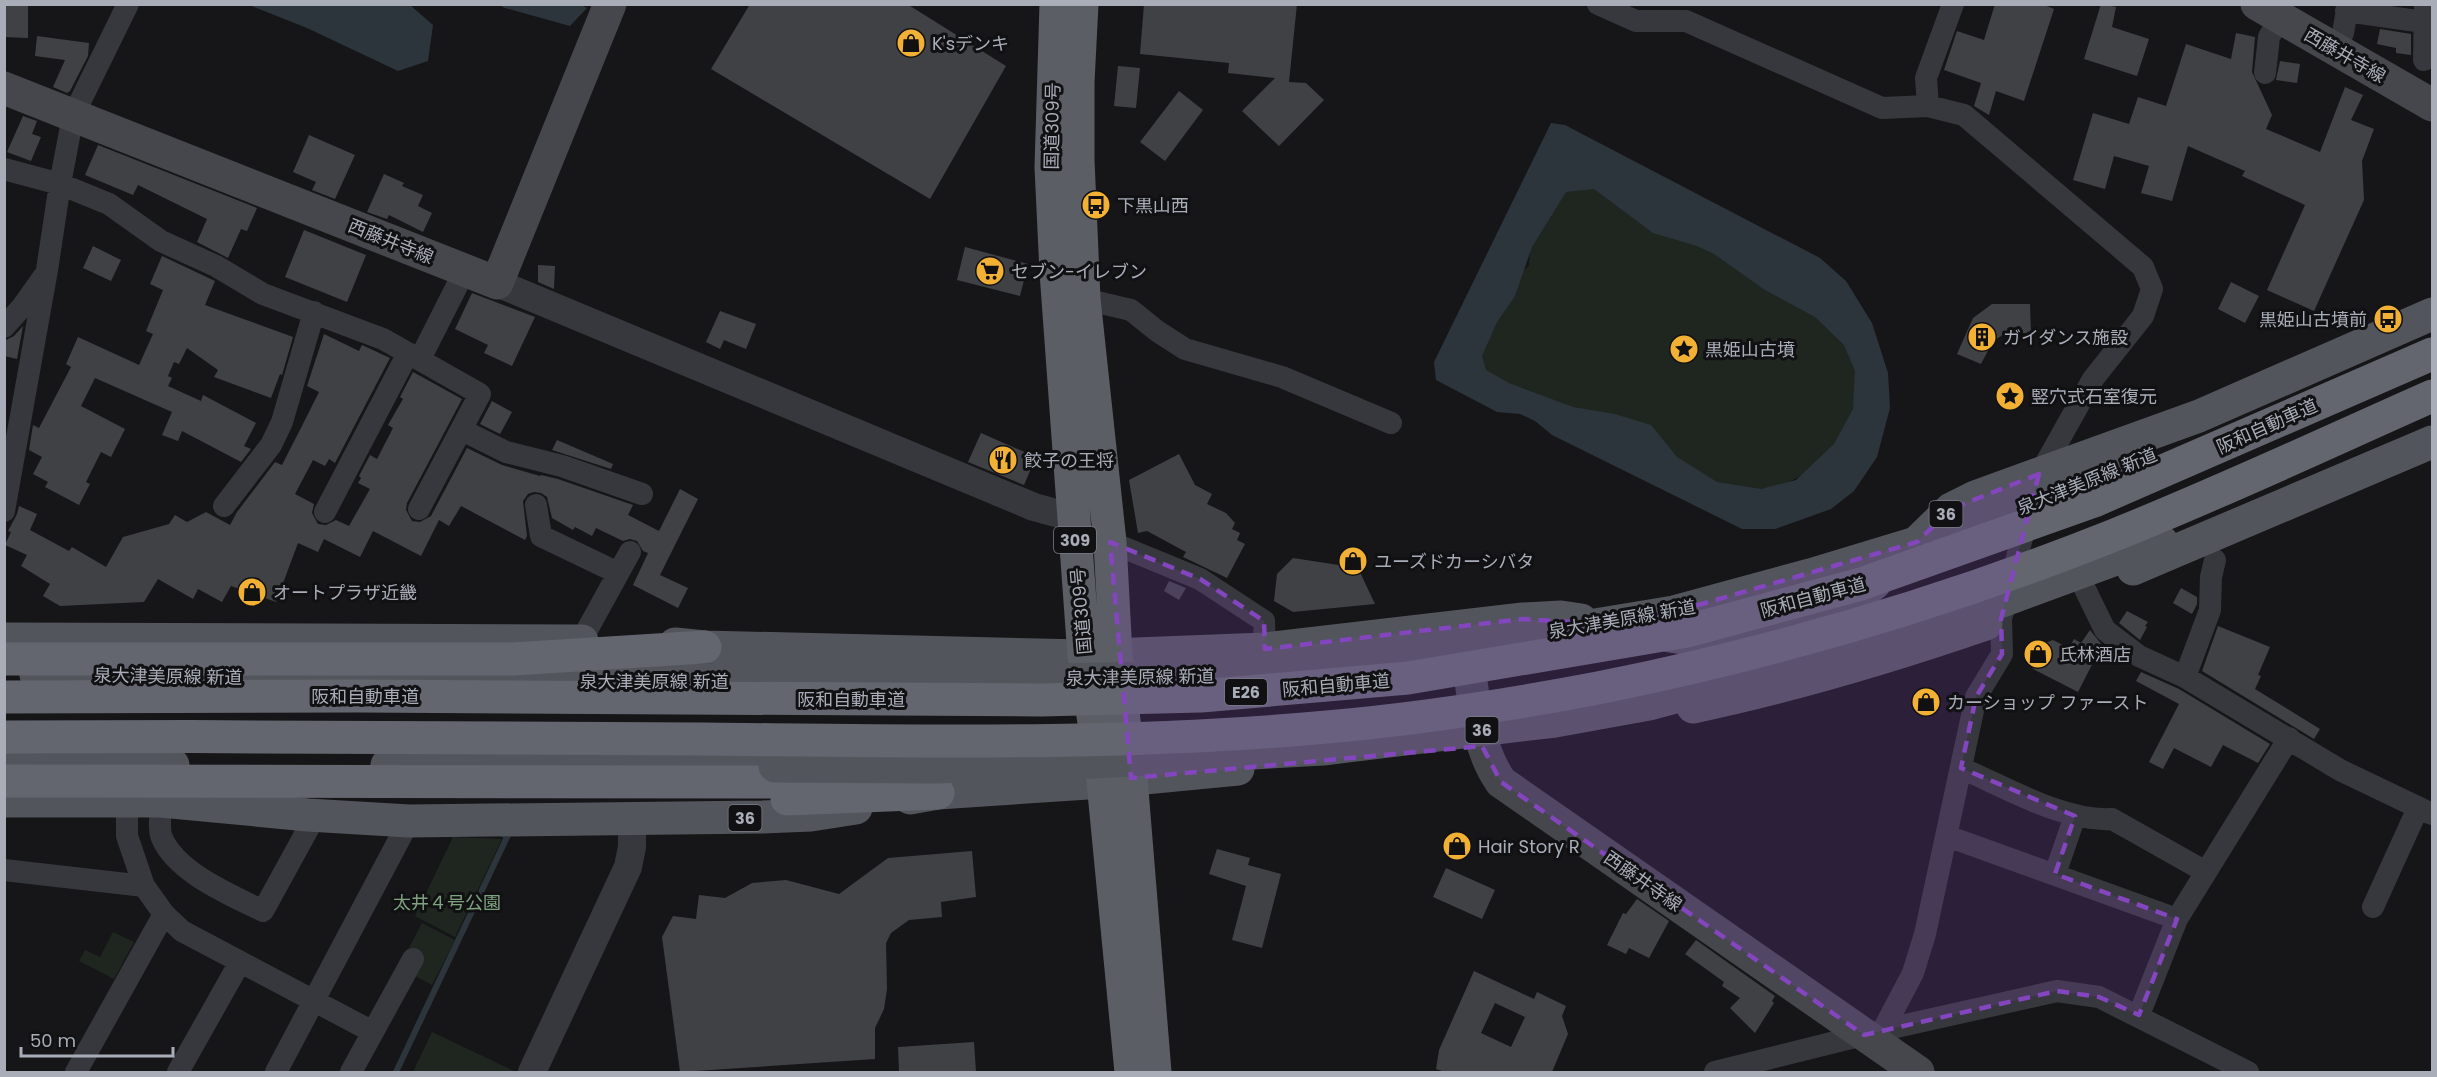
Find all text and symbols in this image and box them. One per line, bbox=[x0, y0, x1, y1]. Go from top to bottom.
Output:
street label: 西藤井寺線 bbox=[2300, 22, 2390, 88]
shop icon: K'sデンキ bbox=[895, 27, 927, 59]
place label: K'sデンキ bbox=[932, 31, 1009, 56]
street label: 国道309号 bbox=[1039, 82, 1065, 170]
bus stop icon: 下黒山西 bbox=[1080, 189, 1112, 221]
place label: 下黒山西 bbox=[1117, 193, 1189, 218]
street label: 西藤井寺線 bbox=[345, 213, 437, 269]
supermarket icon: セブン-イレブン bbox=[974, 255, 1006, 287]
place label: セブン-イレブン bbox=[1011, 259, 1147, 284]
bus stop icon: 黒姫山古墳前 bbox=[2372, 303, 2404, 335]
place label: 黒姫山古墳前 bbox=[2259, 307, 2367, 332]
building icon: ガイダンス施設 bbox=[1966, 321, 1998, 353]
place label: ガイダンス施設 bbox=[2003, 325, 2128, 350]
place icon: 黒姫山古墳 bbox=[1668, 333, 1700, 365]
place label: 黒姫山古墳 bbox=[1705, 337, 1795, 362]
place icon: 竪穴式石室復元 bbox=[1994, 380, 2026, 412]
place label: 竪穴式石室復元 bbox=[2031, 384, 2157, 409]
street label: 阪和自動車道 bbox=[2213, 393, 2321, 459]
street label: 泉大津美原線 新道 bbox=[2013, 442, 2161, 520]
restaurant icon: 餃子の王将 bbox=[987, 444, 1019, 476]
place label: 餃子の王将 bbox=[1024, 448, 1114, 473]
road number: 36 bbox=[1930, 501, 1962, 527]
road number: 309 bbox=[1054, 527, 1096, 553]
shop icon: ユーズドカーシバタ bbox=[1337, 545, 1369, 577]
place label: ユーズドカーシバタ bbox=[1374, 549, 1534, 574]
street label: 国道309号 bbox=[1065, 566, 1097, 656]
street label: 阪和自動車道 bbox=[1758, 571, 1868, 623]
shop icon: オートプラザ近畿 bbox=[236, 576, 268, 608]
place label: オートプラザ近畿 bbox=[273, 580, 417, 605]
street label: 泉大津美原線 新道 bbox=[1547, 594, 1697, 644]
shop icon: 氏林酒店 bbox=[2022, 638, 2054, 670]
place label: 氏林酒店 bbox=[2059, 642, 2131, 667]
street label: 泉大津美原線 新道 bbox=[93, 662, 243, 690]
street label: 泉大津美原線 新道 bbox=[1065, 663, 1215, 691]
street label: 阪和自動車道 bbox=[1281, 668, 1391, 702]
street label: 泉大津美原線 新道 bbox=[580, 669, 728, 694]
road number: E26 bbox=[1225, 679, 1267, 705]
street label: 阪和自動車道 bbox=[311, 684, 419, 709]
shop icon: カーショップ ファースト bbox=[1910, 686, 1942, 718]
street label: 阪和自動車道 bbox=[797, 687, 905, 712]
place label: カーショップ ファースト bbox=[1947, 690, 2149, 715]
road number: 36 bbox=[1466, 717, 1498, 743]
road number: 36 bbox=[728, 805, 762, 831]
shop icon: Hair Story R bbox=[1441, 830, 1473, 862]
place label: Hair Story R bbox=[1478, 834, 1580, 859]
street label: 西藤井寺線 bbox=[1599, 845, 1687, 917]
park label: 太井４号公園 bbox=[393, 890, 501, 915]
scale bar bbox=[21, 1020, 172, 1058]
text: 50 m bbox=[30, 1028, 76, 1053]

